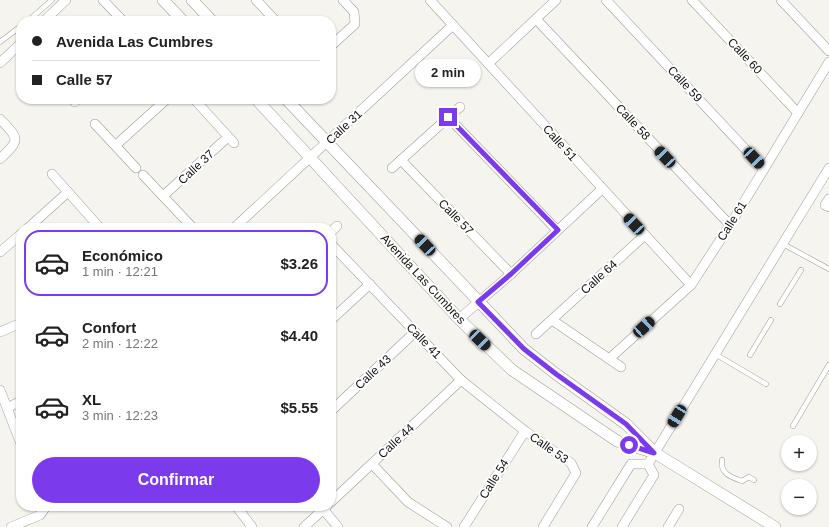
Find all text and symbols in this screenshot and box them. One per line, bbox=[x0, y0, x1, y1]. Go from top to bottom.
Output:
text: Avenida Las Cumbres bbox=[56, 33, 213, 50]
street label: Calle 60 bbox=[725, 35, 765, 77]
callout: 2 min bbox=[415, 59, 481, 87]
street label: Calle 59 bbox=[665, 63, 705, 105]
text: 2 min bbox=[431, 65, 465, 80]
text: Calle 57 bbox=[56, 71, 113, 88]
street label: Calle 58 bbox=[613, 101, 653, 143]
street label: Calle 31 bbox=[323, 107, 365, 147]
route end bbox=[439, 108, 457, 126]
street label: Calle 51 bbox=[540, 122, 580, 164]
car bbox=[652, 144, 678, 170]
car bbox=[741, 145, 767, 171]
street label: Calle 37 bbox=[175, 147, 217, 187]
street label: Calle 57 bbox=[436, 196, 477, 238]
street label: Calle 61 bbox=[714, 198, 750, 243]
car bbox=[621, 211, 647, 237]
street label: Avenida Las Cumbres bbox=[378, 231, 468, 327]
car bbox=[412, 232, 438, 258]
icon: car bbox=[34, 245, 70, 281]
text: Económico bbox=[82, 247, 163, 264]
text: $3.26 bbox=[280, 255, 318, 272]
street label: Calle 64 bbox=[578, 257, 620, 297]
text: 1 min · 12:21 bbox=[82, 264, 158, 279]
car bbox=[631, 315, 657, 339]
icon: car bbox=[34, 317, 70, 353]
text: Confort bbox=[82, 319, 136, 336]
street label: Calle 41 bbox=[404, 320, 445, 362]
text: $4.40 bbox=[280, 327, 318, 344]
car bbox=[467, 327, 493, 353]
text: 2 min · 12:22 bbox=[82, 336, 158, 351]
street label: Calle 43 bbox=[352, 352, 394, 392]
icon: car bbox=[34, 389, 70, 425]
text: XL bbox=[82, 391, 101, 408]
text: $5.55 bbox=[280, 399, 318, 416]
car bbox=[666, 403, 688, 429]
text: 3 min · 12:23 bbox=[82, 408, 158, 423]
street label: Calle 44 bbox=[375, 421, 417, 461]
street label: Calle 53 bbox=[527, 430, 571, 467]
map controls bbox=[781, 435, 817, 515]
button: + bbox=[781, 435, 817, 471]
route start bbox=[620, 436, 638, 454]
street label: Calle 54 bbox=[476, 456, 512, 501]
button: Confirmar bbox=[32, 457, 320, 503]
button: − bbox=[781, 479, 817, 515]

